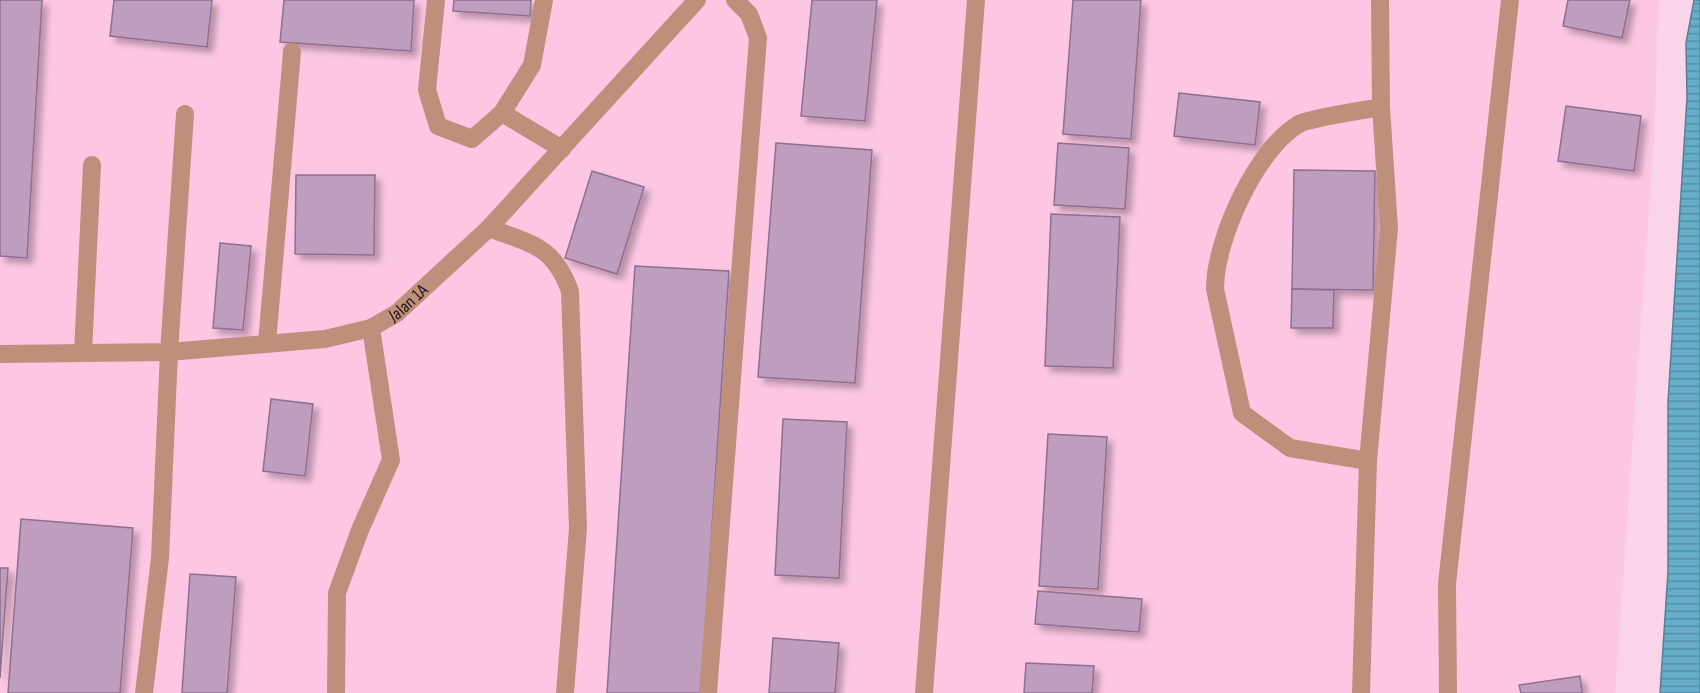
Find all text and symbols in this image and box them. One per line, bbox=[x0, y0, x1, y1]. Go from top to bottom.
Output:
street label: Jalan 1A bbox=[384, 279, 432, 326]

